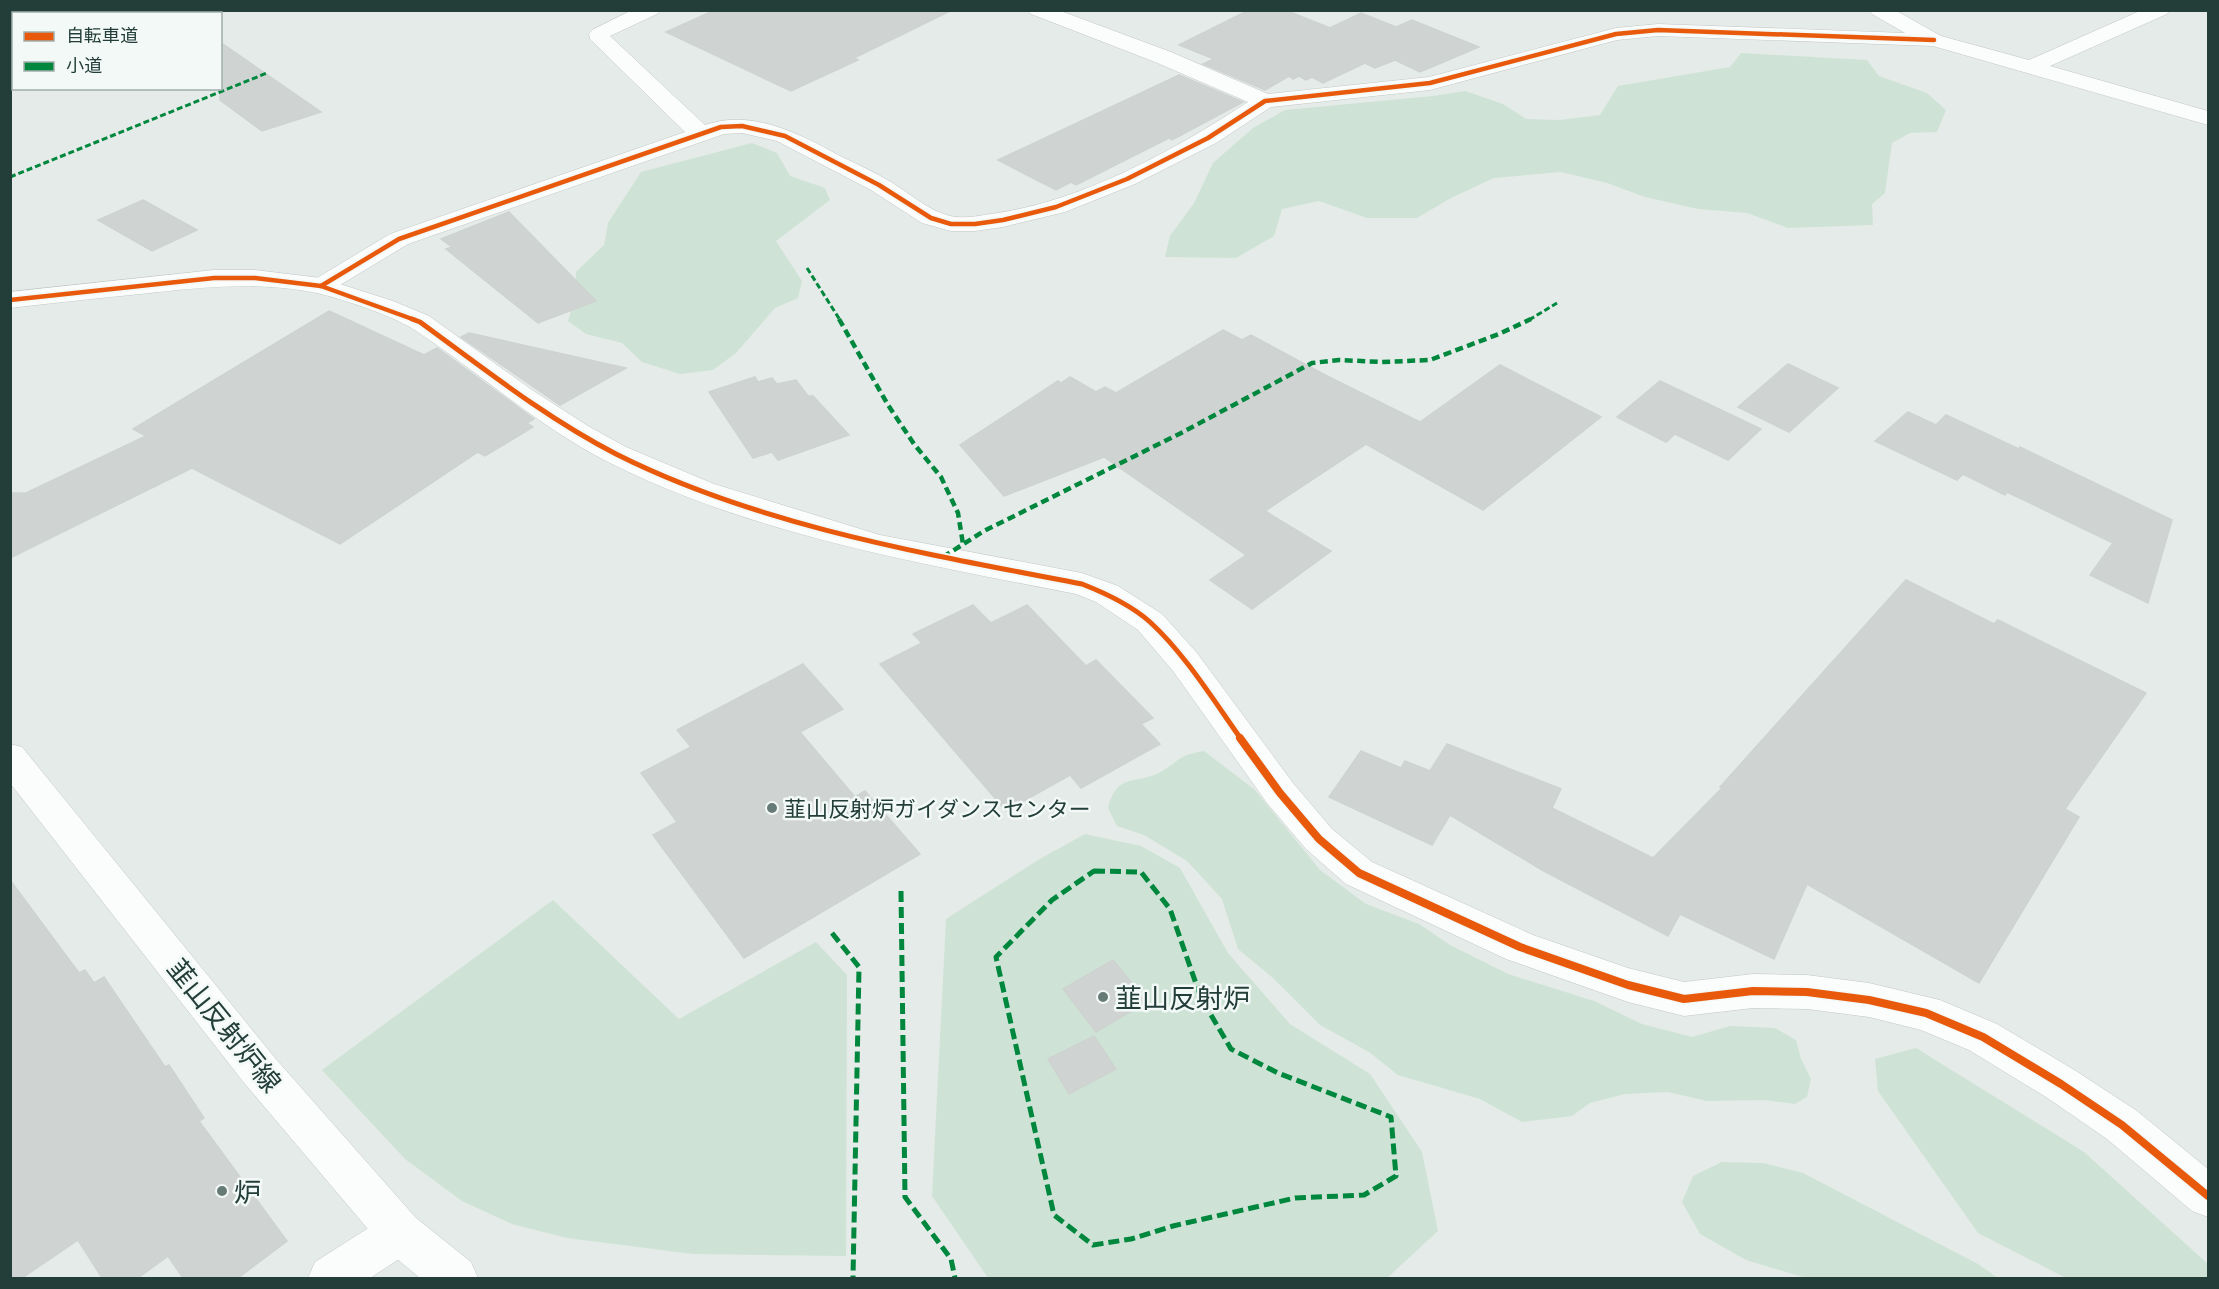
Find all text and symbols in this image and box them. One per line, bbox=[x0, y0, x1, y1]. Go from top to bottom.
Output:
legend bbox=[12, 12, 222, 90]
text: 自転車道 bbox=[66, 24, 138, 46]
text: 小道 bbox=[66, 54, 102, 76]
place label: 韮山反射炉ガイダンスセンター bbox=[784, 795, 1091, 822]
marker: 韮山反射炉ガイダンスセンター bbox=[765, 801, 779, 815]
street label: 韮山反射炉線 bbox=[161, 952, 289, 1098]
place label: 韮山反射炉 bbox=[1115, 981, 1250, 1014]
marker: 韮山反射炉 bbox=[1096, 990, 1110, 1004]
place label: 炉 bbox=[234, 1175, 261, 1208]
marker: 炉 bbox=[215, 1184, 229, 1198]

